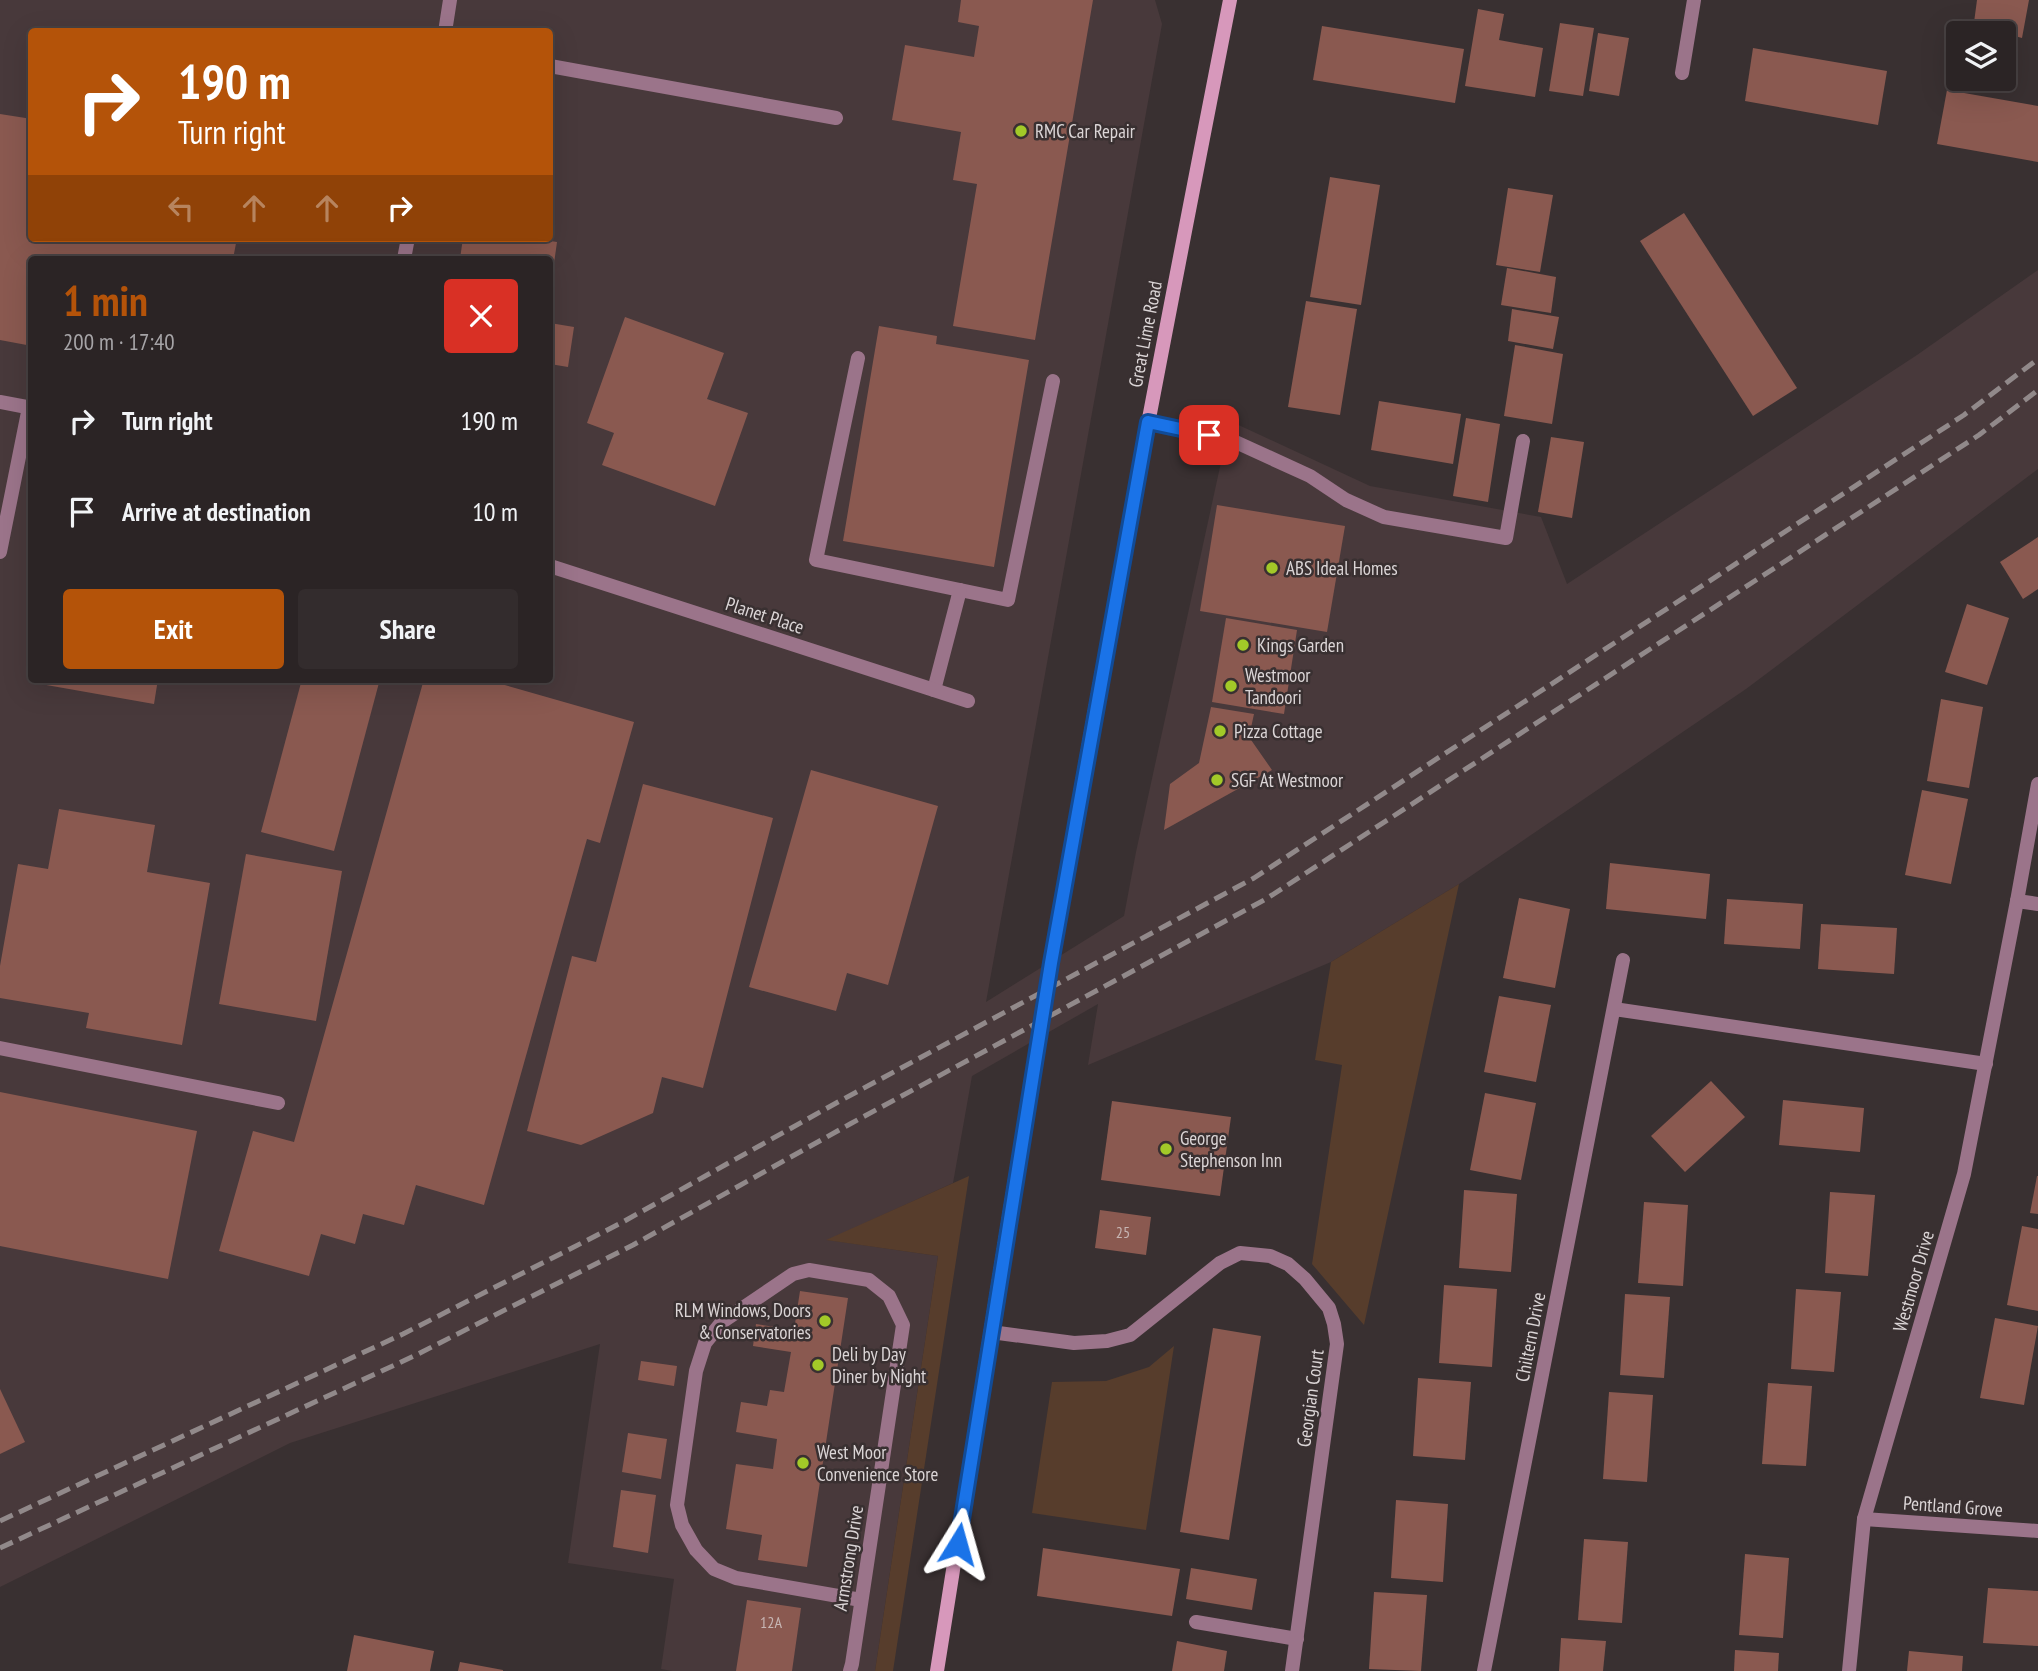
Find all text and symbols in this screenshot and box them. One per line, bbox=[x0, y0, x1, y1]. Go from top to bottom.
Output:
map controls bbox=[1946, 21, 2016, 91]
button: layers bbox=[1946, 21, 2016, 91]
text: 190 m bbox=[178, 49, 291, 113]
icon: right bbox=[63, 56, 154, 147]
text: Turn right bbox=[178, 111, 286, 153]
place label: RMC Car Repair bbox=[1035, 119, 1136, 143]
marker: RMC Car Repair bbox=[1013, 123, 1029, 139]
icon: left bbox=[162, 189, 200, 227]
icon: ahead bbox=[235, 189, 273, 227]
icon: ahead bbox=[308, 189, 346, 227]
icon: right bbox=[381, 189, 419, 227]
text: 1 min bbox=[63, 273, 148, 328]
button: close bbox=[444, 279, 518, 353]
street label: Great Lime Road bbox=[1123, 279, 1167, 389]
text: 200 m · 17:40 bbox=[63, 327, 175, 356]
icon: right bbox=[63, 402, 101, 440]
text: Turn right bbox=[122, 404, 213, 437]
text: 190 m bbox=[460, 404, 518, 437]
pin bbox=[1179, 405, 1239, 465]
icon: arrive bbox=[1190, 416, 1228, 454]
icon: arrive bbox=[63, 493, 101, 531]
text: Arrive at destination bbox=[122, 495, 311, 528]
text: 10 m bbox=[472, 495, 518, 528]
place label: ABS Ideal Homes bbox=[1286, 556, 1398, 580]
marker: ABS Ideal Homes bbox=[1264, 560, 1280, 576]
button: Exit bbox=[63, 589, 284, 669]
button: Share bbox=[298, 589, 518, 669]
street label: Planet Place bbox=[723, 591, 807, 639]
place label: Kings Garden bbox=[1257, 633, 1344, 657]
marker: Kings Garden bbox=[1235, 637, 1251, 653]
place label: Westmoor Tandoori bbox=[1245, 663, 1311, 709]
marker: Westmoor Tandoori bbox=[1223, 678, 1239, 694]
place label: Pizza Cottage bbox=[1234, 719, 1323, 743]
marker: Pizza Cottage bbox=[1212, 723, 1228, 739]
place label: SGF At Westmoor bbox=[1231, 768, 1344, 792]
marker: SGF At Westmoor bbox=[1209, 772, 1225, 788]
place label: George Stephenson Inn bbox=[1180, 1126, 1282, 1172]
marker: George Stephenson Inn bbox=[1158, 1141, 1174, 1157]
house number: 25 bbox=[1116, 1222, 1130, 1242]
street label: Westmoor Drive bbox=[1887, 1228, 1939, 1334]
street label: Chiltern Drive bbox=[1510, 1290, 1550, 1384]
place label: RLM Windows, Doors & Conservatories bbox=[675, 1298, 811, 1344]
marker: RLM Windows, Doors & Conservatories bbox=[817, 1313, 833, 1329]
place label: Deli by Day Diner by Night bbox=[832, 1342, 927, 1388]
street label: Georgian Court bbox=[1291, 1347, 1329, 1448]
marker: Deli by Day Diner by Night bbox=[810, 1357, 826, 1373]
place label: West Moor Convenience Store bbox=[817, 1440, 939, 1486]
marker: West Moor Convenience Store bbox=[795, 1455, 811, 1471]
street label: Pentland Grove bbox=[1902, 1491, 2004, 1521]
street label: Armstrong Drive bbox=[828, 1503, 868, 1613]
position arrow bbox=[921, 1507, 995, 1581]
house number: 12A bbox=[760, 1612, 782, 1632]

